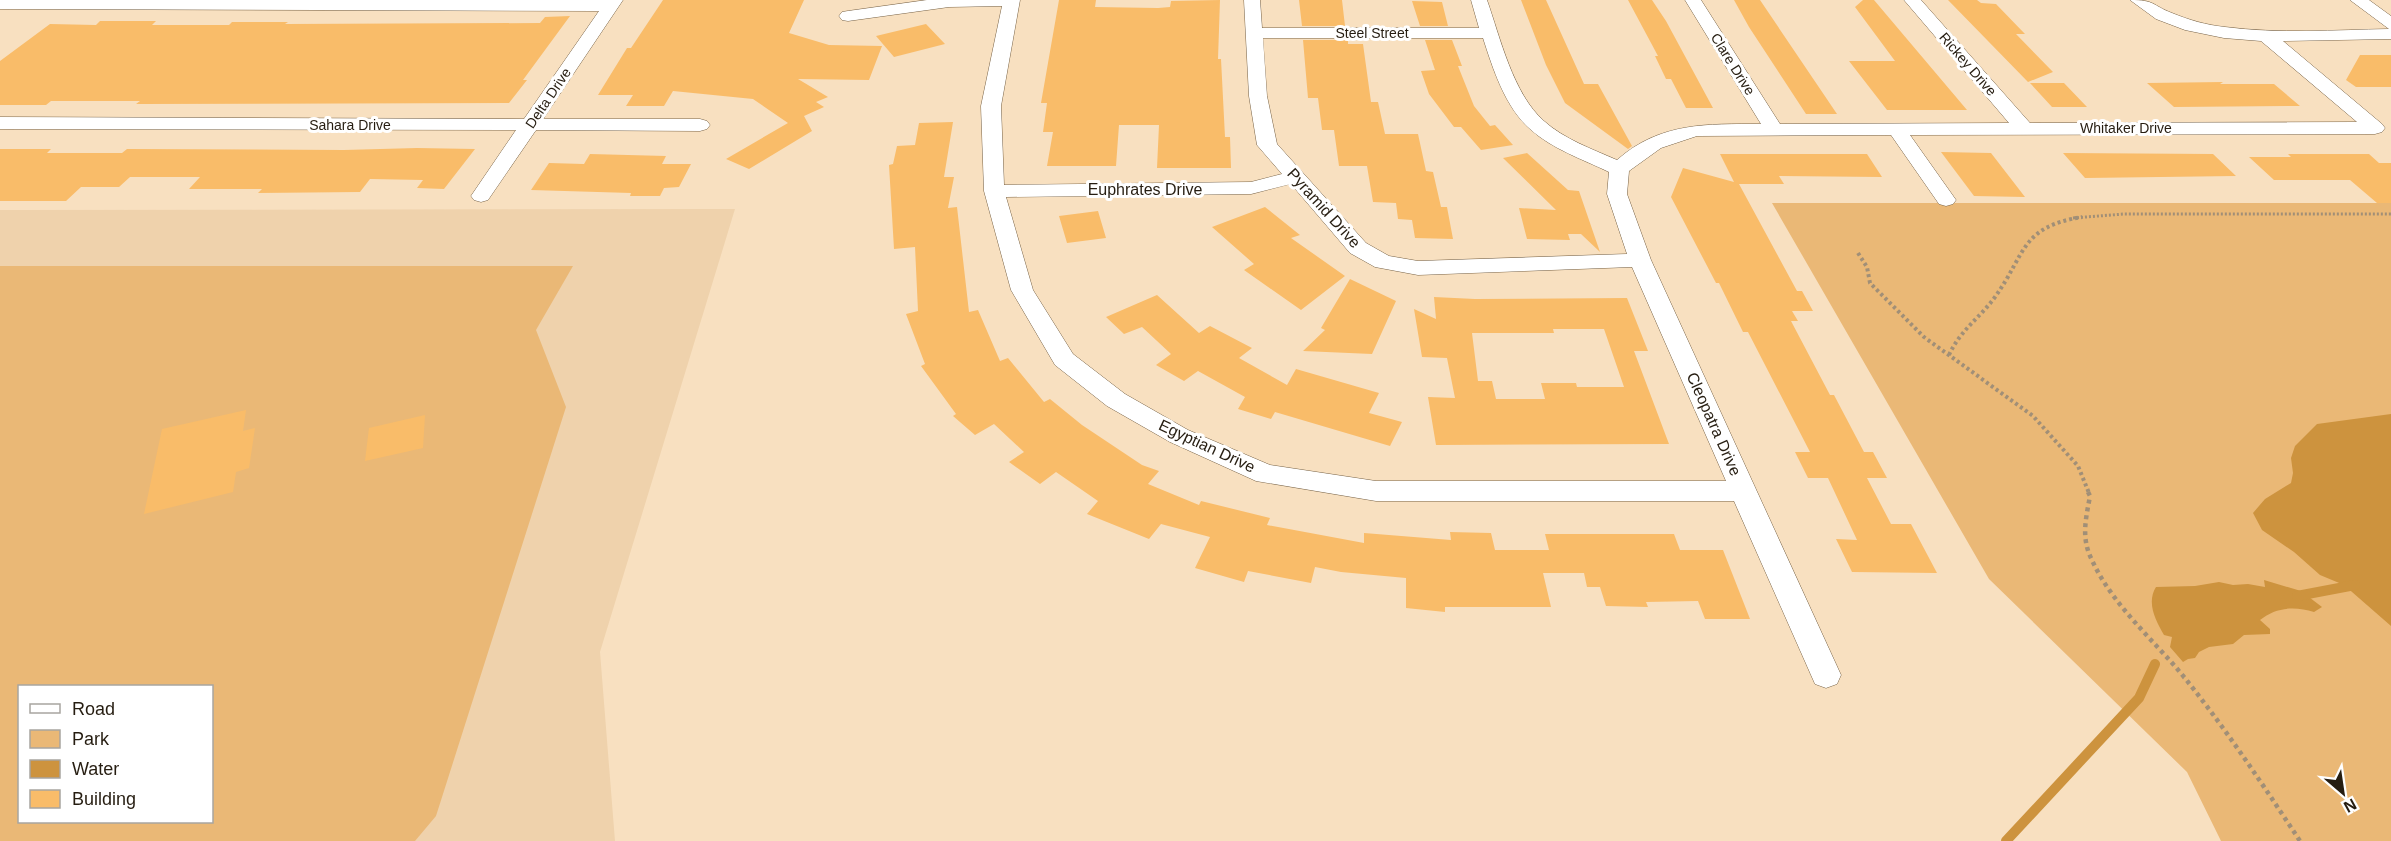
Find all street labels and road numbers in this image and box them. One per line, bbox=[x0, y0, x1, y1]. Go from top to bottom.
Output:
street label: Steel Street bbox=[1335, 25, 1409, 41]
street label: Rickey Drive bbox=[1936, 29, 2000, 99]
street label: Clare Drive bbox=[1708, 30, 1758, 98]
street label: Delta Drive bbox=[522, 65, 574, 131]
street label: Sahara Drive bbox=[309, 117, 391, 133]
street label: Whitaker Drive bbox=[2080, 120, 2172, 136]
street label: Pyramid Drive bbox=[1284, 165, 1364, 251]
street label: Euphrates Drive bbox=[1088, 181, 1202, 198]
street label: Cleopatra Drive bbox=[1684, 370, 1744, 478]
street label: Egyptian Drive bbox=[1156, 416, 1258, 476]

